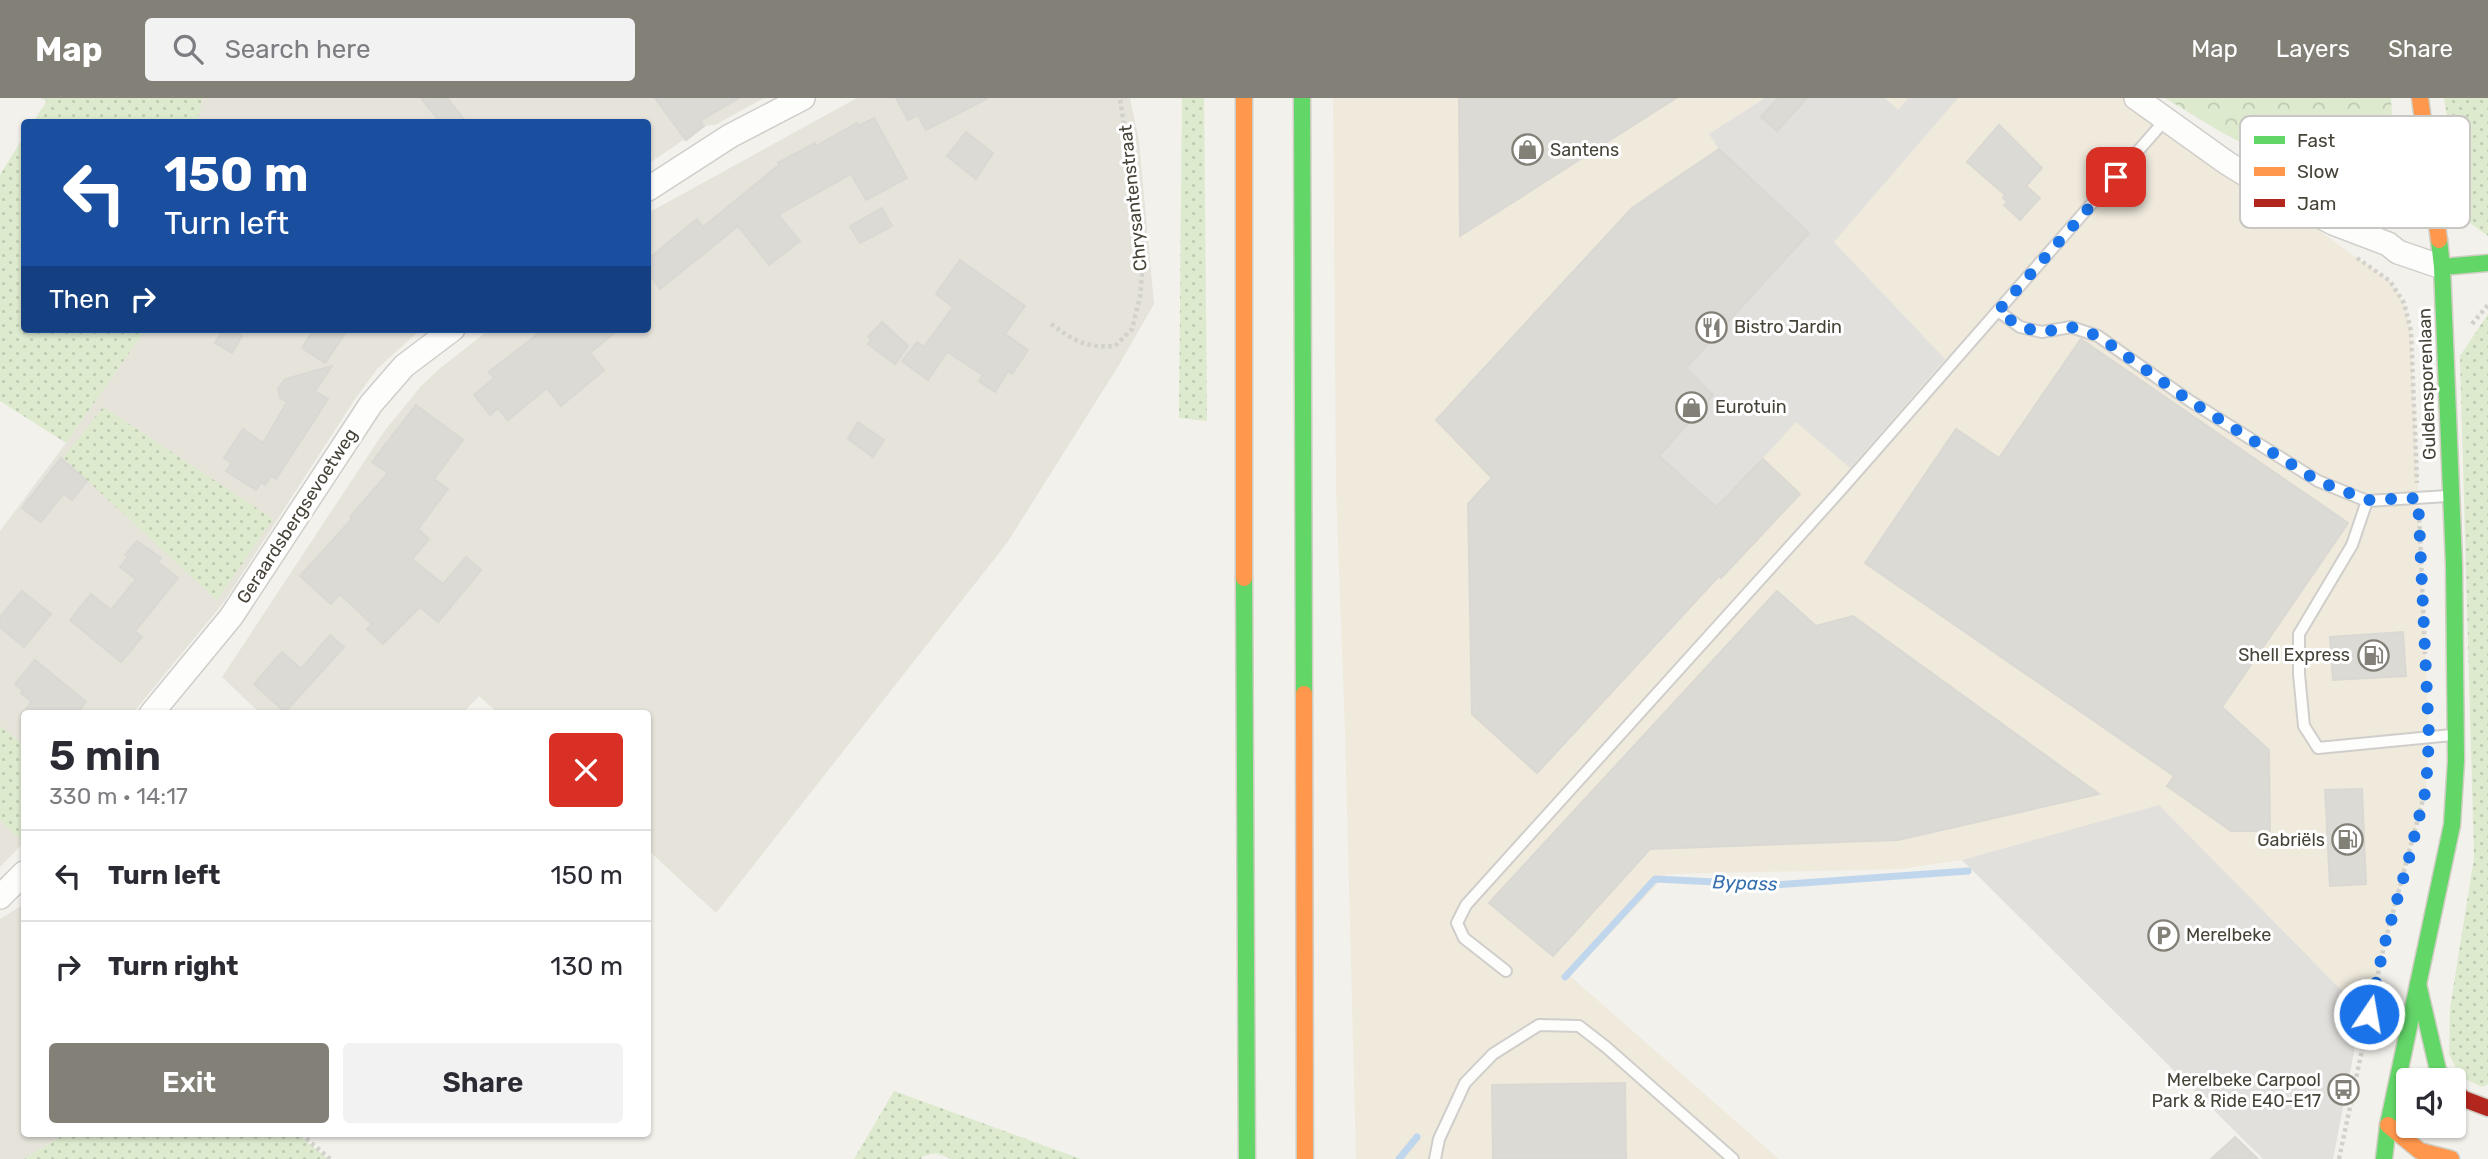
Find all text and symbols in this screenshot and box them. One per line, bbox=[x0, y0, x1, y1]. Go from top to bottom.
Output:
search box bbox=[145, 18, 635, 81]
text: Map bbox=[35, 30, 103, 69]
icon: search bbox=[169, 30, 207, 68]
text: Search here bbox=[225, 34, 370, 65]
text: Map bbox=[2191, 35, 2238, 63]
text: Layers bbox=[2276, 35, 2350, 63]
text: Share bbox=[2388, 35, 2453, 63]
legend bbox=[2240, 116, 2470, 228]
street label: Chrysantenstraat bbox=[1114, 124, 1152, 272]
text: Fast bbox=[2297, 129, 2336, 152]
shop icon: Santens bbox=[1510, 133, 1544, 167]
place label: Santens bbox=[1550, 139, 1619, 161]
text: 150 m bbox=[164, 145, 309, 203]
icon: left bbox=[49, 147, 140, 238]
pin bbox=[2086, 147, 2146, 207]
icon: arrive bbox=[2097, 158, 2135, 196]
text: Slow bbox=[2297, 160, 2339, 183]
text: Jam bbox=[2297, 192, 2336, 215]
text: Turn left bbox=[164, 204, 289, 242]
icon: right bbox=[124, 280, 162, 318]
text: Then bbox=[49, 284, 110, 315]
street label: Guldensporenlaan bbox=[2413, 308, 2441, 460]
restaurant icon: Bistro Jardin bbox=[1694, 310, 1728, 344]
place label: Bistro Jardin bbox=[1734, 316, 1842, 338]
shop icon: Eurotuin bbox=[1675, 390, 1709, 424]
place label: Eurotuin bbox=[1715, 396, 1787, 418]
street label: Geraardsbergsevoetweg bbox=[232, 424, 362, 608]
fuel station icon: Shell Express bbox=[2356, 638, 2390, 672]
place label: Shell Express bbox=[2238, 644, 2350, 666]
text: 5 min bbox=[49, 731, 161, 781]
button: close bbox=[549, 733, 623, 807]
text: 330 m · 14:17 bbox=[49, 782, 188, 810]
fuel station icon: Gabriëls bbox=[2331, 823, 2365, 857]
place label: Gabriëls bbox=[2257, 829, 2325, 851]
icon: left bbox=[49, 857, 87, 895]
text: Turn left bbox=[108, 860, 220, 891]
text: 150 m bbox=[550, 860, 623, 891]
water label: Bypass bbox=[1712, 870, 1778, 896]
parking icon: Merelbeke bbox=[2146, 918, 2180, 952]
place label: Merelbeke bbox=[2186, 924, 2271, 946]
icon: right bbox=[49, 948, 87, 986]
text: Turn right bbox=[108, 951, 238, 982]
text: 130 m bbox=[550, 951, 623, 982]
position arrow bbox=[2332, 977, 2406, 1051]
button: Exit bbox=[49, 1043, 329, 1123]
button: Share bbox=[343, 1043, 623, 1123]
map controls bbox=[2396, 1068, 2466, 1138]
button: sound bbox=[2396, 1068, 2466, 1138]
place label: Merelbeke Carpool Park & Ride E40-E17 bbox=[2151, 1069, 2321, 1112]
bus stop icon: Merelbeke Carpool Park & Ride E40-E17 bbox=[2327, 1073, 2361, 1107]

